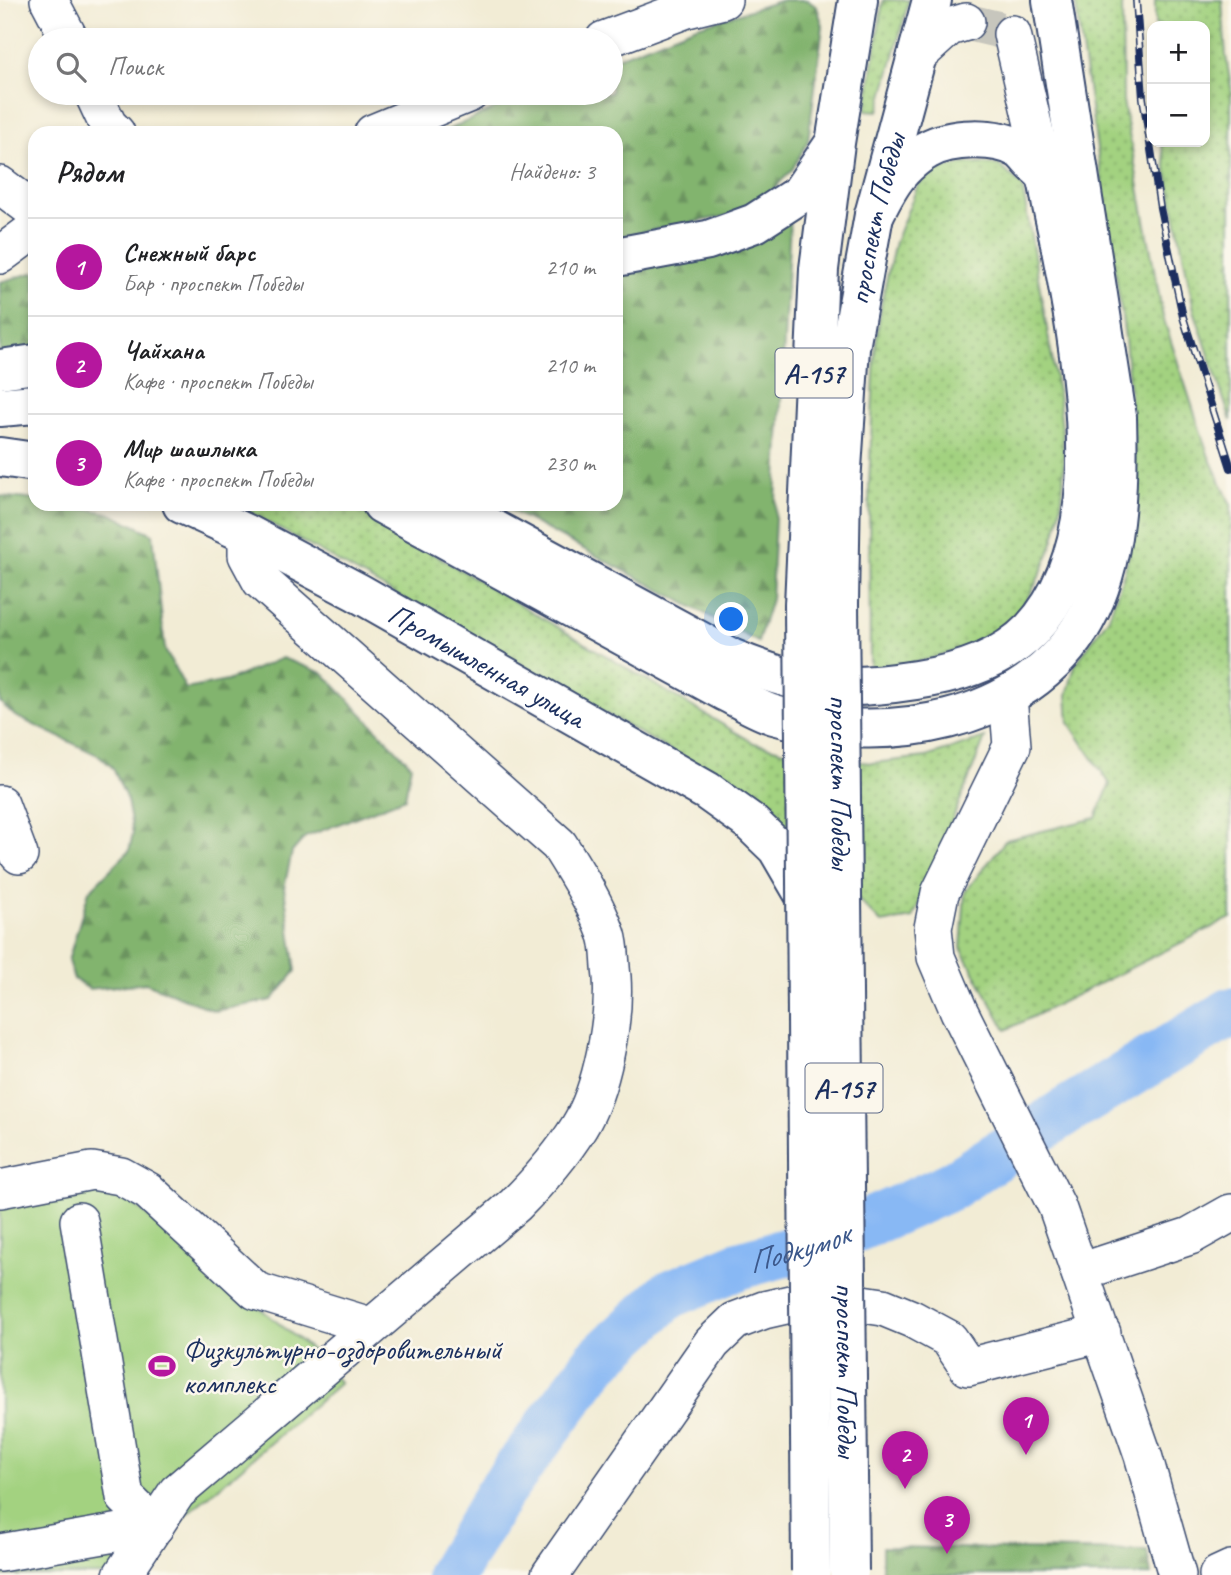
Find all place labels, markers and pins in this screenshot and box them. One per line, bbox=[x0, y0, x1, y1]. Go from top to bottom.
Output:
place label: Физкультурно-оздоровительный комплекс bbox=[183, 1330, 503, 1402]
sports icon: Физкультурно-оздоровительный комплекс bbox=[147, 1351, 177, 1381]
pin: 1 bbox=[1003, 1397, 1049, 1455]
pin: 2 bbox=[882, 1431, 928, 1489]
pin: 3 bbox=[924, 1496, 970, 1554]

